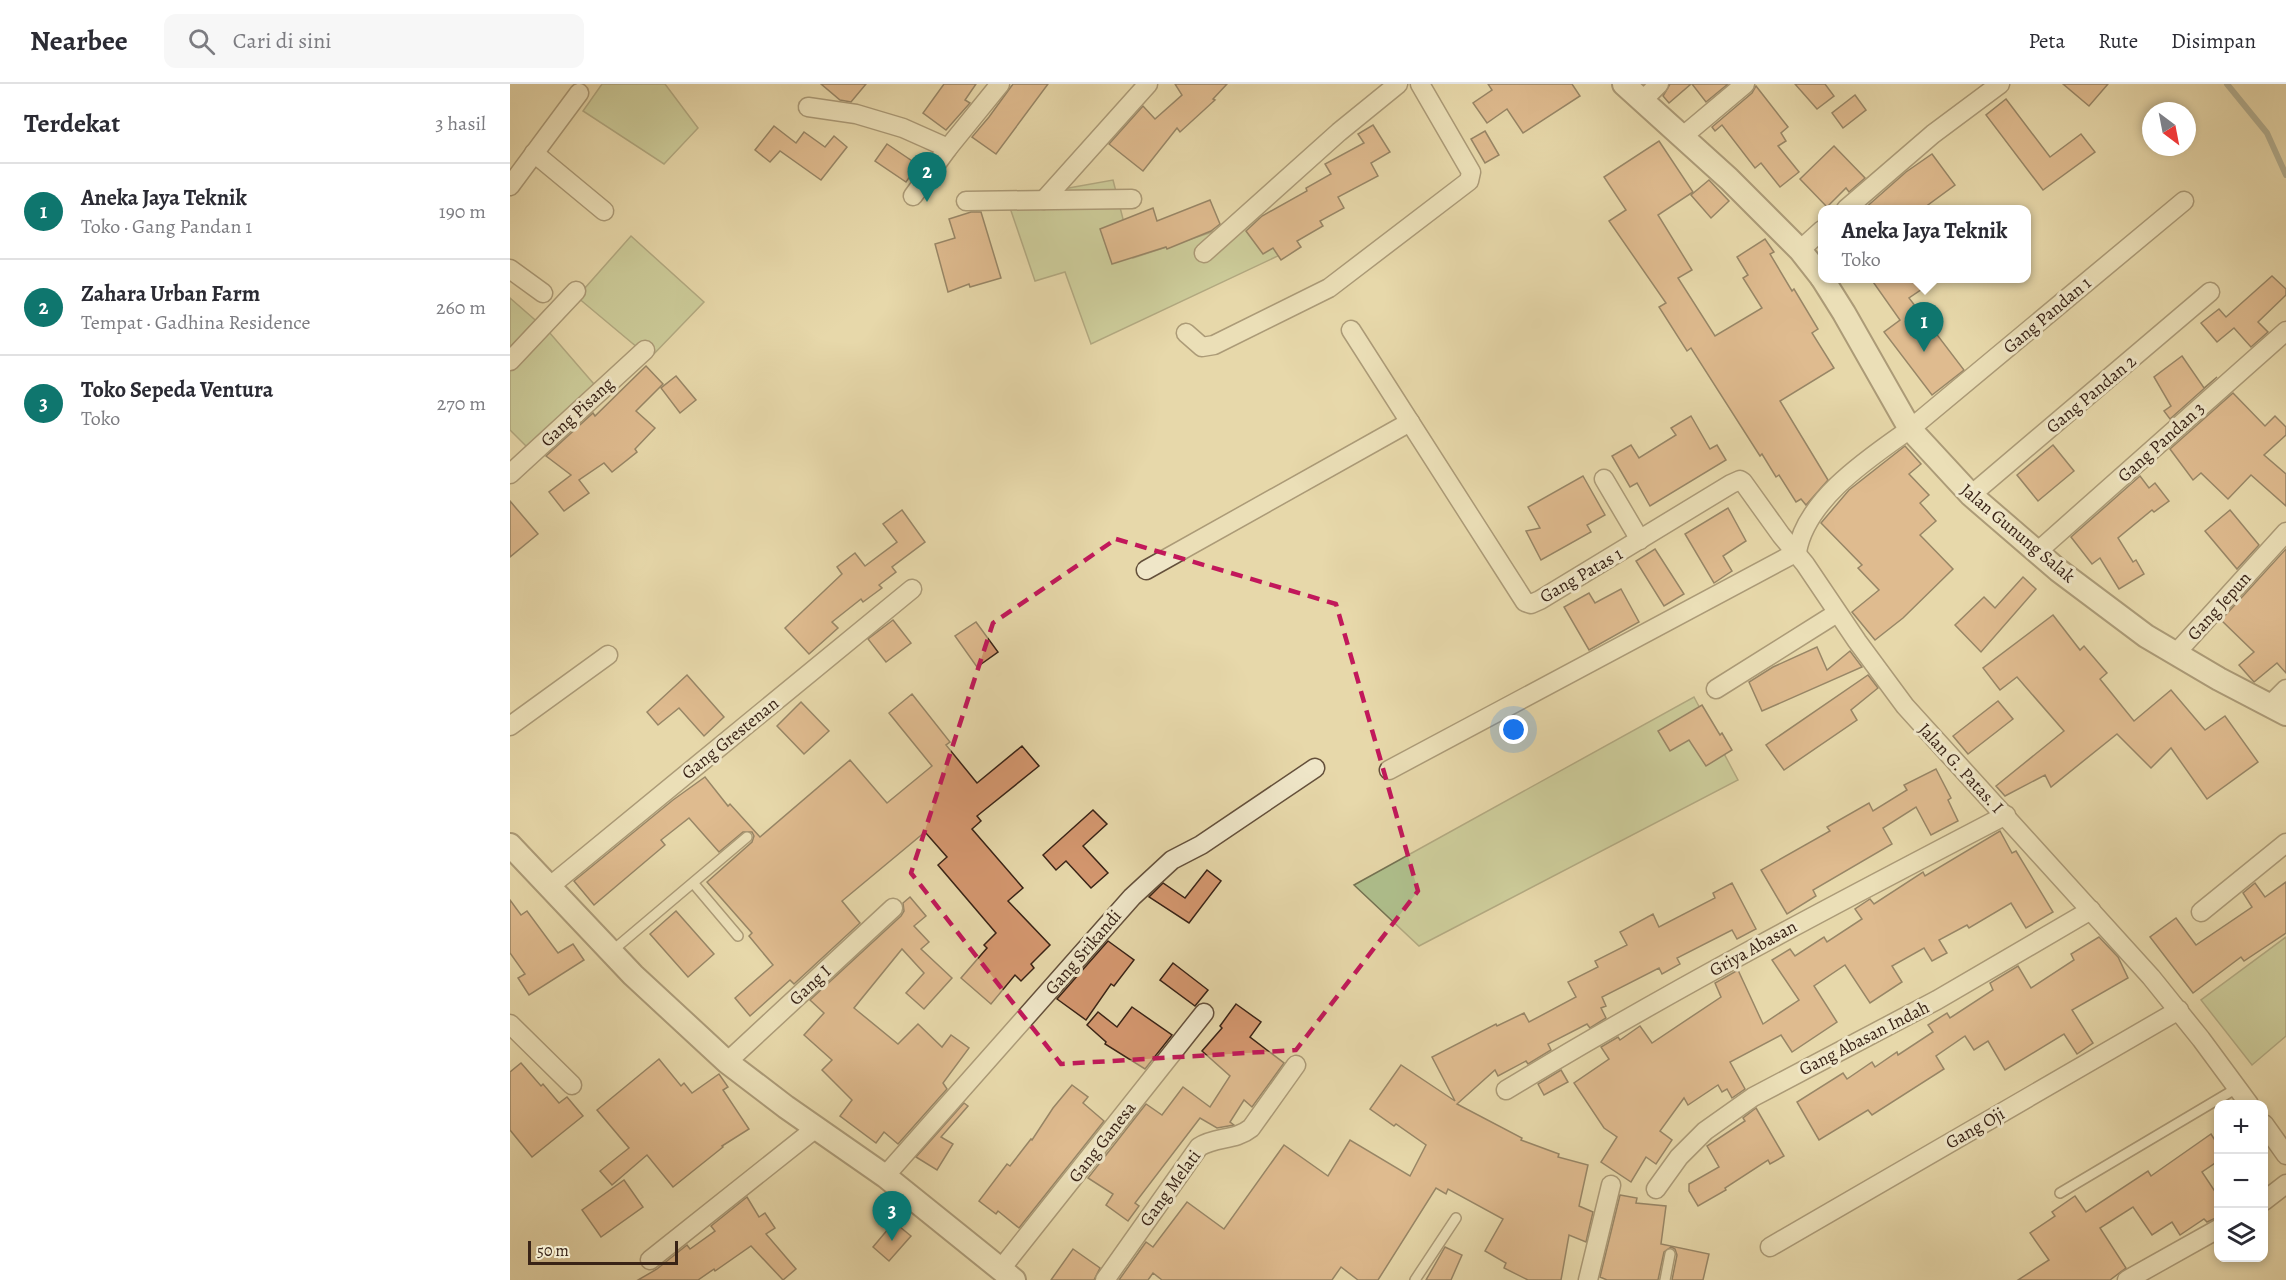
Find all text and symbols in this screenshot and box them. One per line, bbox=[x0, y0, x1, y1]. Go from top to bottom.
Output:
search box bbox=[164, 14, 584, 68]
text: Nearbee bbox=[30, 22, 128, 60]
icon: search bbox=[185, 25, 218, 58]
text: Cari di sini bbox=[233, 26, 331, 56]
text: Peta bbox=[2028, 27, 2065, 55]
text: Rute bbox=[2098, 27, 2138, 55]
text: Disimpan bbox=[2171, 27, 2256, 55]
north arrow bbox=[2142, 102, 2196, 156]
text: Terdekat bbox=[24, 106, 120, 141]
text: 3 hasil bbox=[435, 110, 486, 137]
pin: 2 bbox=[908, 152, 946, 202]
text: Aneka Jaya Teknik bbox=[81, 183, 247, 213]
text: 1 bbox=[40, 198, 47, 225]
text: 190 m bbox=[439, 198, 486, 225]
popup bbox=[1818, 205, 2031, 283]
text: Toko · Gang Pandan 1 bbox=[81, 213, 252, 240]
text: Aneka Jaya Teknik bbox=[1842, 216, 2007, 246]
text: Toko bbox=[1842, 246, 1881, 273]
street label: Gang Pandan 1 bbox=[1998, 271, 2096, 359]
text: Zahara Urban Farm bbox=[81, 279, 260, 309]
text: 2 bbox=[39, 294, 48, 321]
text: 260 m bbox=[436, 294, 486, 321]
pin: 1 bbox=[1904, 302, 1944, 352]
text: Tempat · Gadhina Residence bbox=[81, 309, 311, 336]
street label: Gang Pandan 2 bbox=[2041, 349, 2141, 439]
street label: Gang Pisang bbox=[535, 372, 619, 452]
text: Toko Sepeda Ventura bbox=[81, 375, 273, 405]
text: 3 bbox=[39, 390, 48, 417]
text: 270 m bbox=[437, 390, 486, 417]
street label: Gang Pandan 3 bbox=[2112, 396, 2210, 488]
text: Toko bbox=[81, 405, 120, 432]
street label: Jalan Gunung Salak bbox=[1956, 478, 2080, 588]
street label: Gang Patas 1 bbox=[1535, 542, 1627, 608]
street label: Gang Jepun bbox=[2182, 566, 2256, 646]
street label: Gang Grestenan bbox=[676, 691, 784, 785]
your location bbox=[1499, 715, 1528, 744]
street label: Jalan G. Patas. I bbox=[1913, 718, 2009, 818]
street label: Gang Srikandi bbox=[1039, 904, 1127, 1000]
street label: Griya Abasan bbox=[1705, 914, 1801, 982]
street label: Gang I bbox=[784, 959, 836, 1011]
street label: Gang Abasan Indah bbox=[1795, 995, 1934, 1081]
street label: Gang Ganesa bbox=[1063, 1096, 1142, 1187]
map controls bbox=[2214, 1100, 2268, 1262]
button: + bbox=[2214, 1100, 2268, 1154]
street label: Gang Oji bbox=[1941, 1101, 2009, 1155]
street label: Gang Melati bbox=[1134, 1145, 1206, 1231]
button: − bbox=[2214, 1154, 2268, 1208]
pin: 3 bbox=[872, 1192, 911, 1241]
button: layers bbox=[2214, 1208, 2268, 1262]
scale bar bbox=[528, 1238, 678, 1266]
text: 50 m bbox=[537, 1240, 569, 1262]

